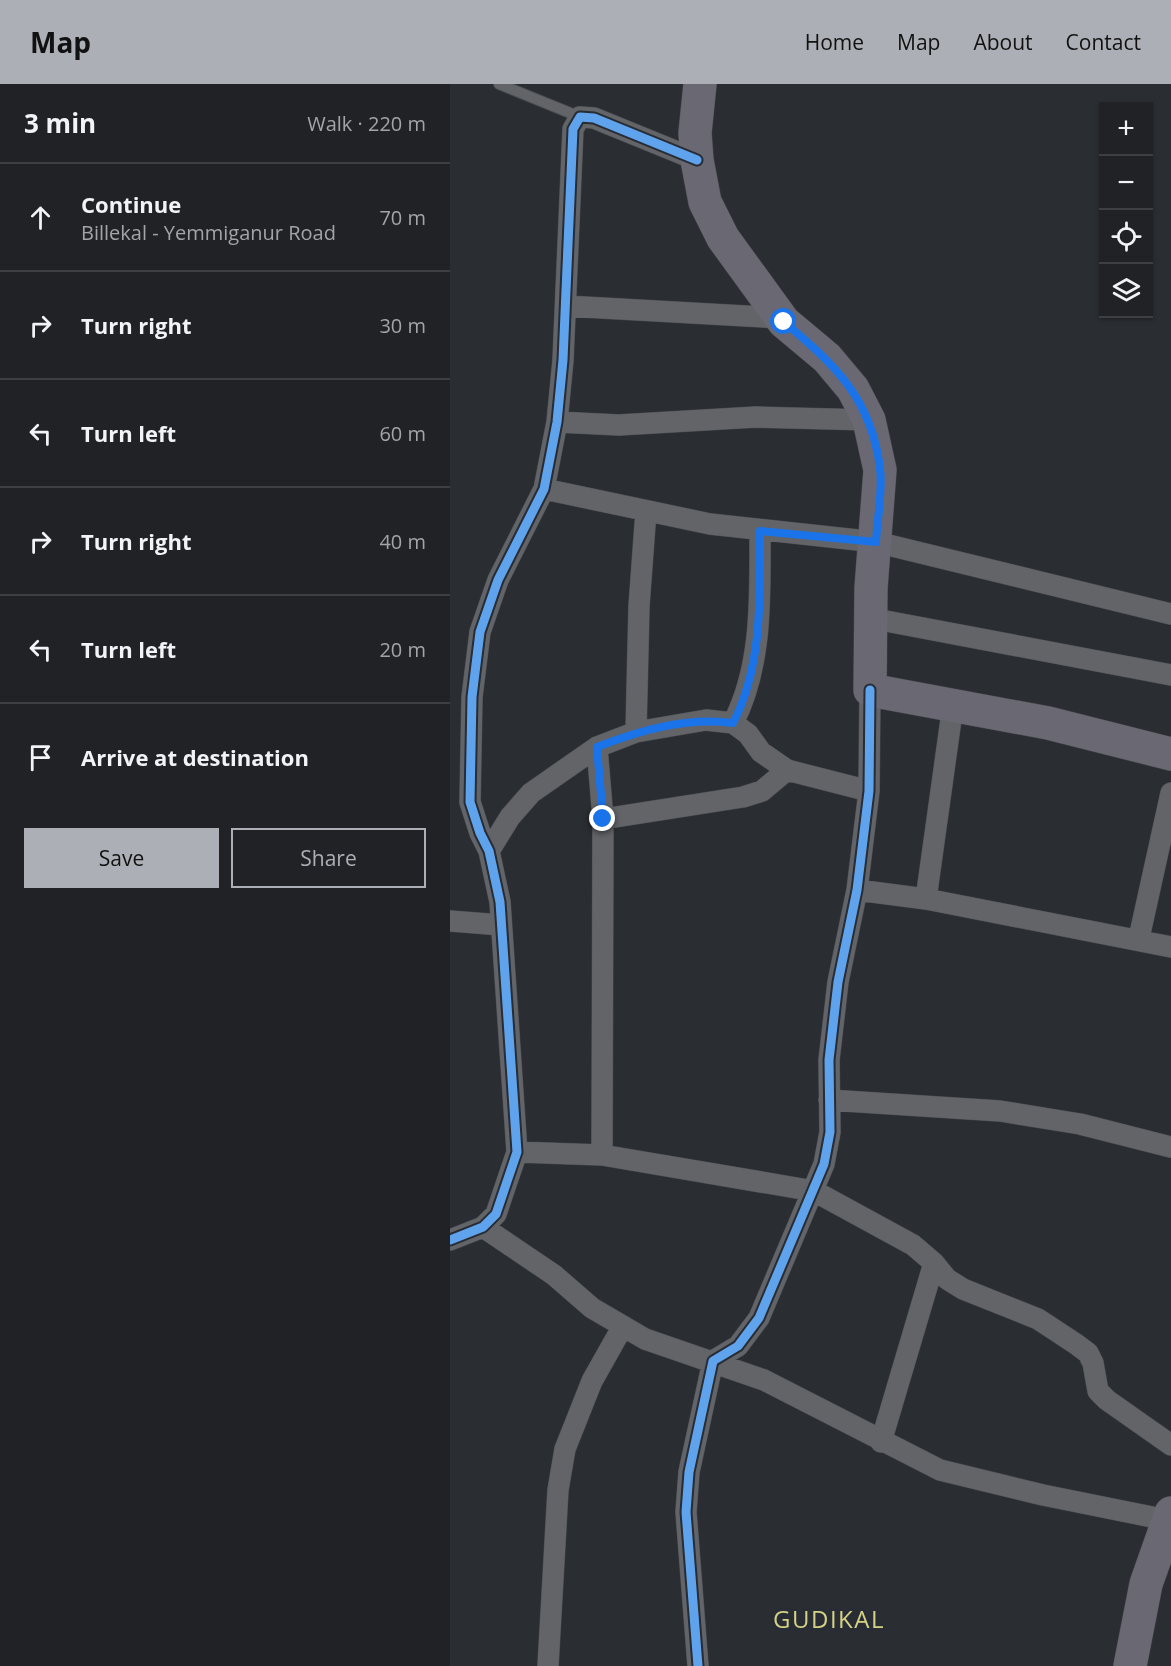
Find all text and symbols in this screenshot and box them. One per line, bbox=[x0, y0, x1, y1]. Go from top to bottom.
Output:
text: Map bbox=[30, 23, 91, 61]
text: Home bbox=[805, 28, 864, 56]
text: Map bbox=[897, 28, 940, 56]
text: About bbox=[973, 28, 1033, 56]
text: Contact bbox=[1066, 28, 1141, 56]
map controls bbox=[1099, 102, 1153, 318]
button: + bbox=[1099, 102, 1153, 156]
text: 3 min bbox=[24, 105, 96, 141]
text: Walk · 220 m bbox=[307, 110, 426, 137]
button: − bbox=[1099, 156, 1153, 210]
text: Continue bbox=[81, 189, 181, 219]
icon: ahead bbox=[24, 201, 57, 234]
text: 70 m bbox=[379, 204, 426, 231]
button: locate bbox=[1099, 210, 1153, 264]
text: Billekal - Yemmiganur Road bbox=[81, 219, 336, 246]
button: layers bbox=[1099, 264, 1153, 318]
route start bbox=[770, 308, 796, 334]
icon: right bbox=[24, 309, 57, 342]
text: Turn right bbox=[81, 310, 192, 340]
text: 30 m bbox=[379, 312, 426, 339]
icon: left bbox=[24, 417, 57, 450]
text: Turn left bbox=[81, 418, 176, 448]
text: 60 m bbox=[379, 420, 426, 447]
icon: right bbox=[24, 525, 57, 558]
text: Turn right bbox=[81, 526, 192, 556]
text: 40 m bbox=[379, 528, 426, 555]
icon: left bbox=[24, 633, 57, 666]
text: Turn left bbox=[81, 634, 176, 664]
text: 20 m bbox=[379, 636, 426, 663]
icon: arrive bbox=[24, 741, 57, 774]
text: Arrive at destination bbox=[81, 742, 309, 772]
route end bbox=[589, 805, 615, 831]
button: Save bbox=[24, 828, 219, 888]
button: Share bbox=[231, 828, 426, 888]
district label: GUDIKAL bbox=[773, 1602, 885, 1635]

